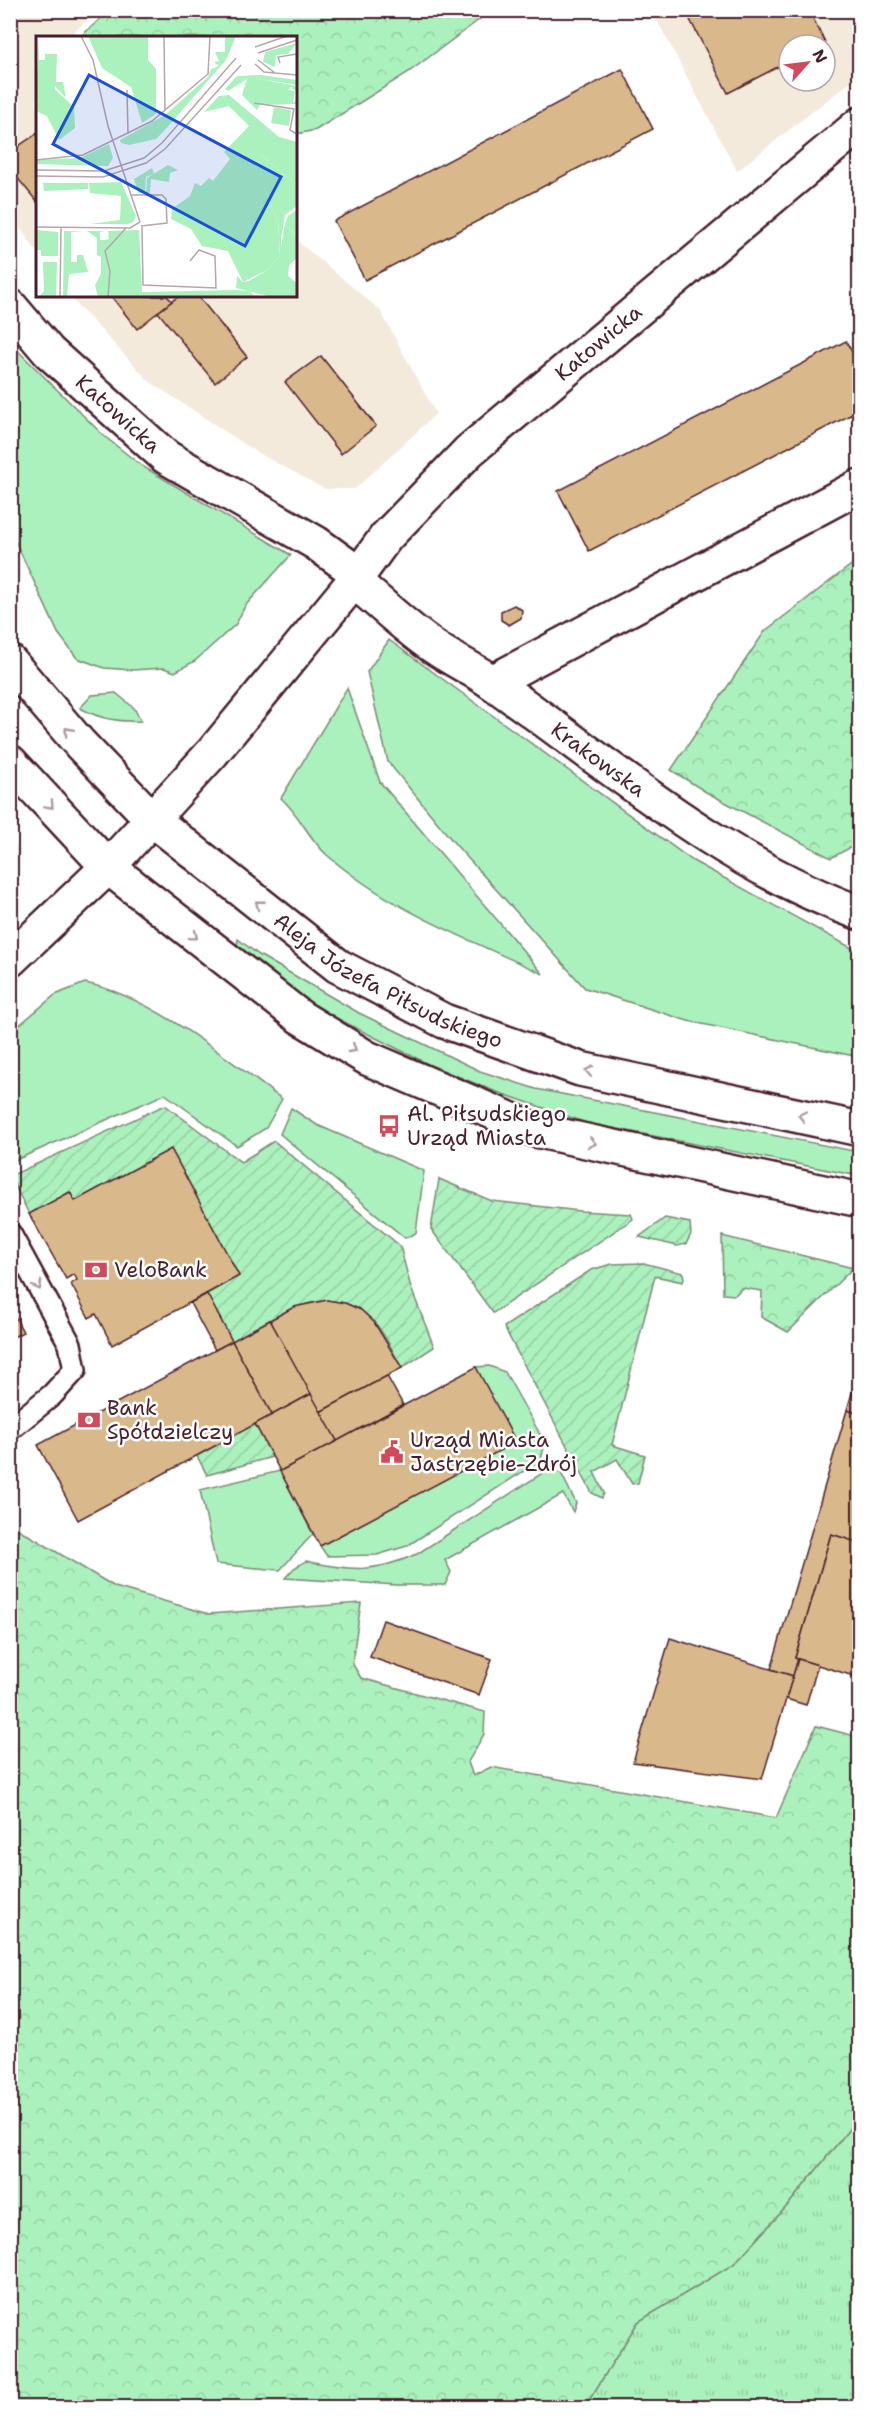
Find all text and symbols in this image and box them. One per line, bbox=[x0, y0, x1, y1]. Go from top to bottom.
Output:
north arrow bbox=[777, 33, 837, 93]
inset map bbox=[36, 36, 297, 297]
text: N bbox=[808, 46, 832, 67]
street label: Katowicka bbox=[549, 298, 648, 387]
street label: Katowicka bbox=[69, 368, 167, 460]
street label: Krakowska bbox=[545, 716, 651, 804]
one-way arrow bbox=[64, 727, 75, 738]
one-way arrow bbox=[43, 799, 54, 809]
one-way arrow bbox=[254, 900, 265, 911]
street label: Aleja Józefa Piłsudskiego bbox=[268, 906, 506, 1055]
one-way arrow bbox=[188, 929, 199, 940]
one-way arrow bbox=[347, 1042, 357, 1054]
one-way arrow bbox=[584, 1065, 594, 1078]
place label: Al. Piłsudskiego Urząd Miasta bbox=[407, 1100, 566, 1152]
one-way arrow bbox=[798, 1111, 808, 1124]
bus stop icon: Al. Piłsudskiego Urząd Miasta bbox=[376, 1113, 402, 1139]
one-way arrow bbox=[587, 1135, 597, 1148]
place label: VeloBank bbox=[114, 1256, 207, 1284]
bank icon: VeloBank bbox=[83, 1257, 109, 1283]
one-way arrow bbox=[31, 1279, 43, 1290]
place label: Bank Spółdzielczy bbox=[107, 1394, 233, 1446]
bank icon: Bank Spółdzielczy bbox=[76, 1407, 102, 1433]
place label: Urząd Miasta Jastrzębie-Zdrój bbox=[410, 1426, 577, 1478]
public building icon: Urząd Miasta Jastrzębie-Zdrój bbox=[379, 1439, 405, 1465]

